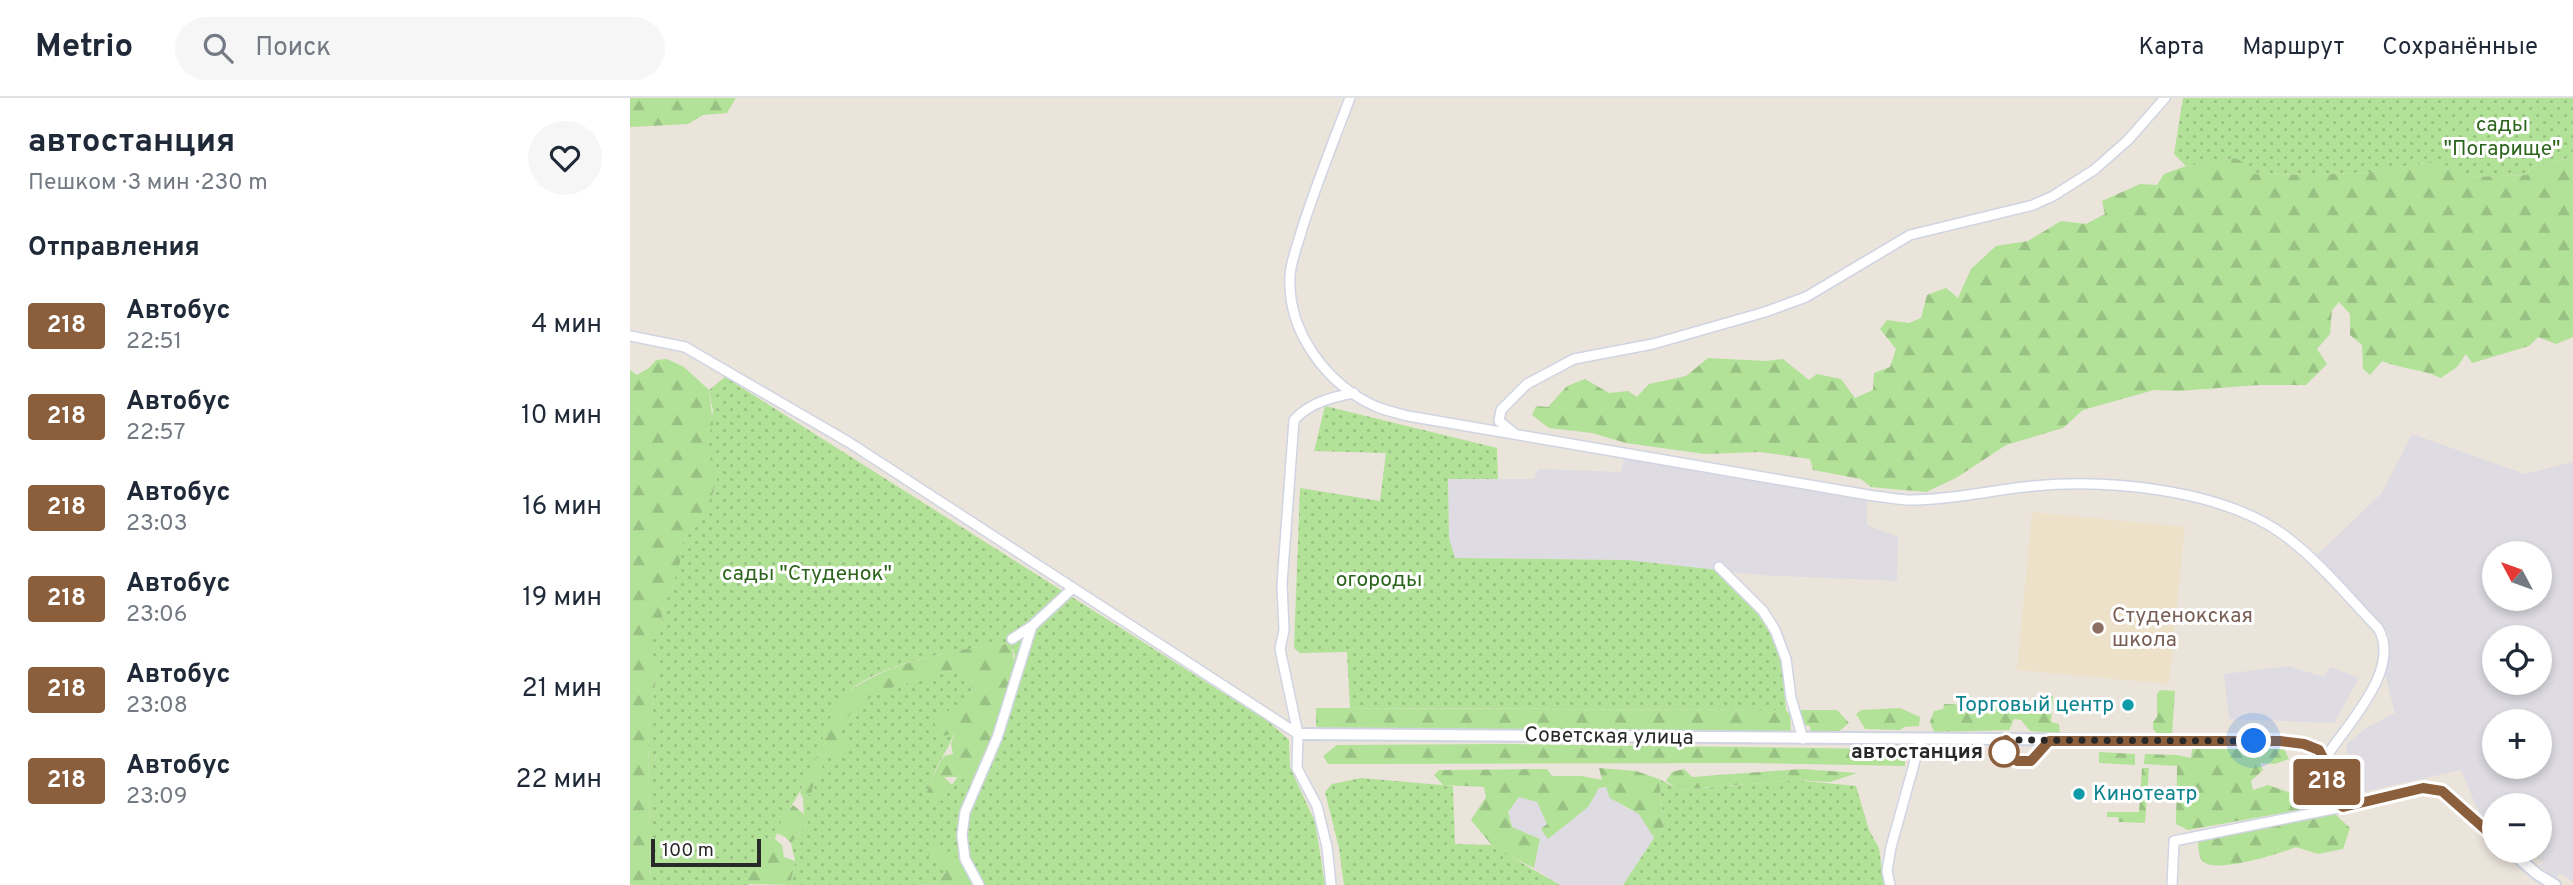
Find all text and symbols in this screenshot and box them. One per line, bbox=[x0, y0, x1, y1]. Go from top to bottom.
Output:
search box bbox=[175, 17, 665, 80]
text: Metrio bbox=[35, 27, 133, 69]
icon: search bbox=[199, 29, 237, 67]
text: Поиск bbox=[255, 32, 331, 65]
text: Карта bbox=[2138, 33, 2204, 63]
text: Маршрут bbox=[2242, 33, 2344, 63]
text: Сохранённые bbox=[2382, 33, 2538, 63]
park label: сады "Погарище" bbox=[2443, 112, 2561, 163]
button: heart bbox=[528, 121, 602, 195]
text: автостанция bbox=[28, 122, 235, 164]
text: Пешком · 3 мин · 230 m bbox=[28, 169, 268, 198]
text: Отправления bbox=[28, 232, 200, 265]
text: Автобус bbox=[126, 295, 231, 328]
text: 4 мин bbox=[531, 309, 602, 342]
text: 218 bbox=[47, 311, 86, 341]
text: 22:51 bbox=[126, 328, 182, 357]
text: Автобус bbox=[126, 386, 231, 419]
text: 10 мин bbox=[521, 400, 602, 433]
text: 218 bbox=[47, 402, 86, 432]
text: 22:57 bbox=[126, 419, 185, 448]
text: Автобус bbox=[126, 477, 231, 510]
text: 16 мин bbox=[522, 491, 602, 524]
text: 218 bbox=[47, 493, 86, 523]
text: 23:03 bbox=[126, 510, 188, 539]
north arrow bbox=[2482, 541, 2552, 611]
map controls bbox=[2482, 541, 2552, 863]
park label: сады "Студенок" bbox=[722, 561, 892, 588]
park label: огороды bbox=[1336, 567, 1422, 594]
text: Автобус bbox=[126, 568, 231, 601]
text: 19 мин bbox=[522, 582, 602, 615]
text: 218 bbox=[47, 584, 86, 614]
text: 23:06 bbox=[126, 601, 188, 630]
place label: Студенокская школа bbox=[2112, 603, 2253, 654]
marker: Студенокская школа bbox=[2090, 620, 2106, 636]
button: locate bbox=[2482, 625, 2552, 695]
text: Автобус bbox=[126, 659, 231, 692]
text: 21 мин bbox=[522, 673, 602, 706]
text: 218 bbox=[47, 675, 86, 705]
text: 23:08 bbox=[126, 692, 188, 721]
place label: Торговый центр bbox=[1955, 692, 2114, 719]
marker: Торговый центр bbox=[2120, 697, 2136, 713]
button: + bbox=[2482, 709, 2552, 779]
street label: Советская улица bbox=[1524, 722, 1694, 752]
your location bbox=[2236, 723, 2271, 758]
marker: автостанция bbox=[1989, 737, 2019, 767]
place label: автостанция bbox=[1851, 739, 1983, 766]
text: Автобус bbox=[126, 750, 231, 783]
line badge: 218 bbox=[2287, 759, 2367, 805]
text: 22 мин bbox=[516, 764, 602, 797]
text: 218 bbox=[47, 766, 86, 796]
text: 218 bbox=[2307, 767, 2347, 797]
place label: Кинотеатр bbox=[2093, 781, 2197, 808]
text: 23:09 bbox=[126, 783, 188, 812]
marker: Кинотеатр bbox=[2071, 786, 2087, 802]
button: − bbox=[2482, 793, 2552, 863]
scale bar bbox=[651, 836, 761, 868]
text: 100 m bbox=[662, 839, 714, 863]

